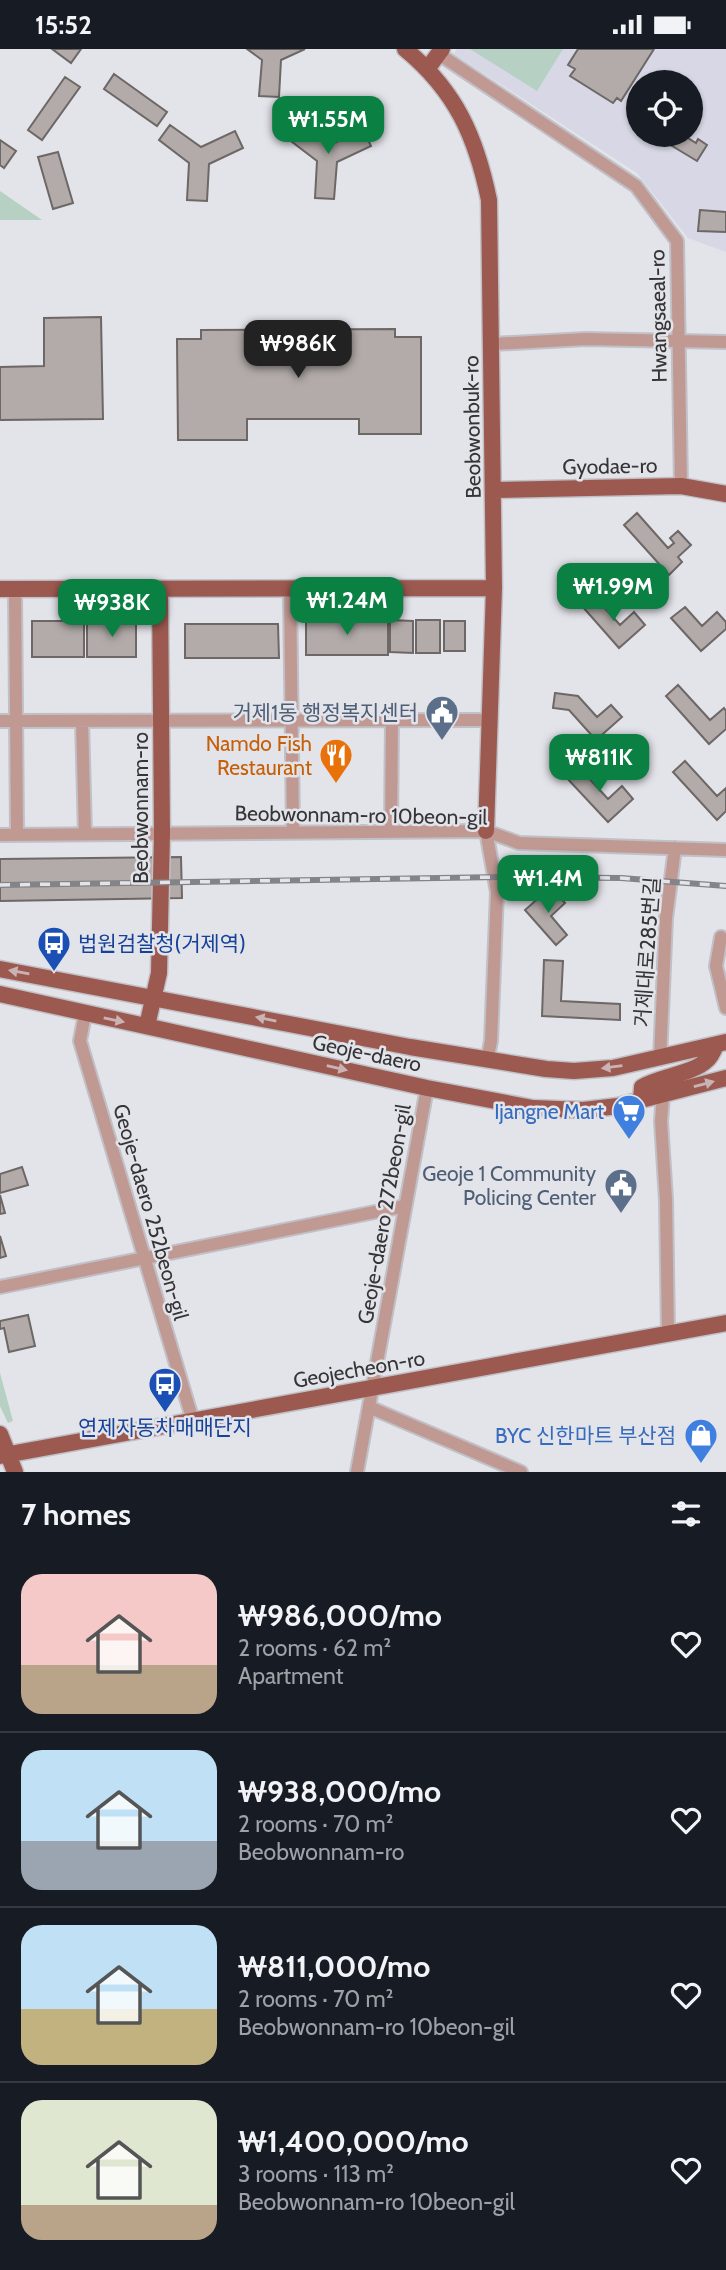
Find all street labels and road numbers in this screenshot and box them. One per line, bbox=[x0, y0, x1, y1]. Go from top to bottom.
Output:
street label: Hwangsaeal-ro bbox=[644, 249, 672, 383]
street label: Beobwonbuk-ro bbox=[458, 355, 486, 499]
street label: Gyodae-ro bbox=[562, 453, 658, 479]
street label: Beobwonnam-ro bbox=[128, 732, 153, 884]
street label: Beobwonnam-ro 10beon-gil bbox=[234, 800, 488, 830]
street label: 거제대로285번길 bbox=[629, 876, 665, 1028]
street label: Geoje-daero bbox=[310, 1029, 424, 1078]
street label: Geoje-daero 252beon-gil bbox=[107, 1101, 194, 1323]
street label: Geoje-daero 272beon-gil bbox=[352, 1102, 417, 1326]
street label: Geojecheon-ro bbox=[291, 1345, 427, 1394]

